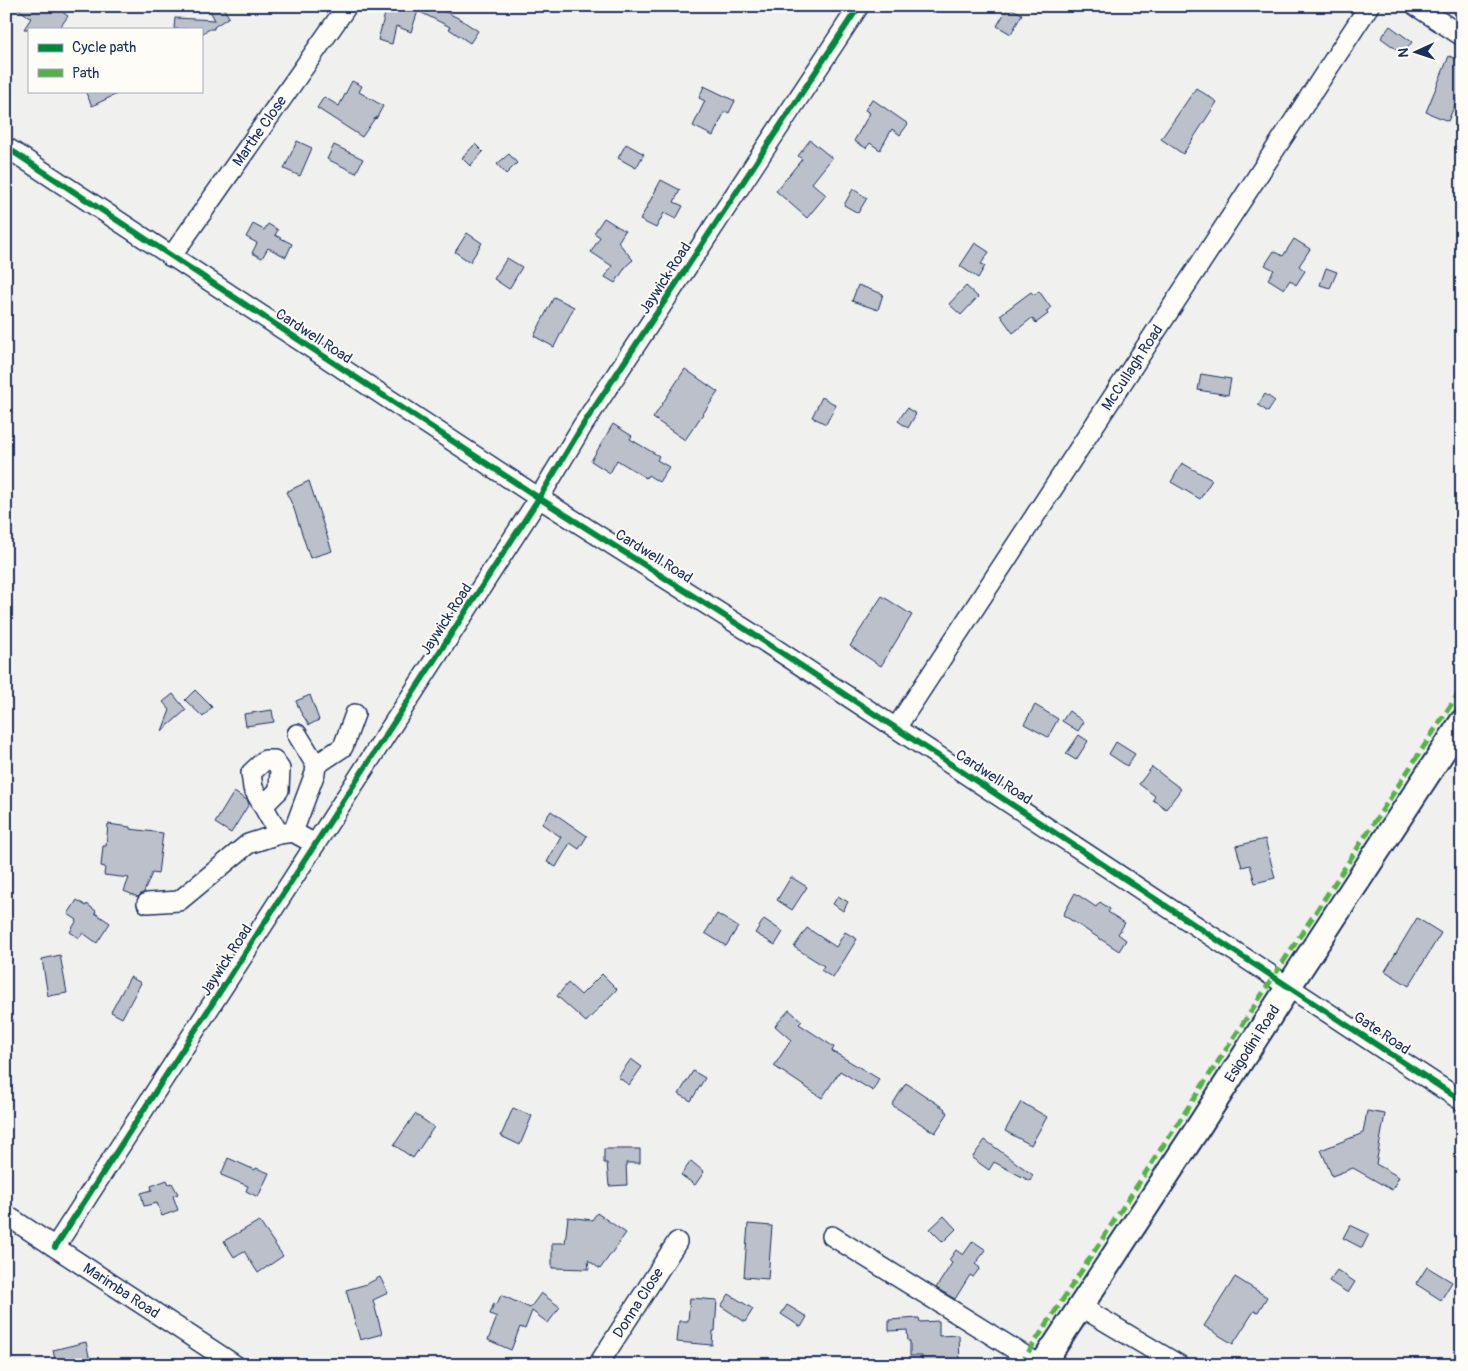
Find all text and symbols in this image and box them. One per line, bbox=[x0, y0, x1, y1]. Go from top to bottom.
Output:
legend bbox=[28, 28, 202, 92]
north arrow bbox=[1390, 28, 1440, 78]
text: Cycle path bbox=[72, 38, 136, 57]
text: N bbox=[1395, 47, 1412, 58]
text: Path bbox=[72, 64, 99, 83]
street label: Marthe Close bbox=[229, 92, 291, 170]
street label: Jaywick Road bbox=[635, 239, 696, 318]
street label: Cardwell Road bbox=[272, 305, 356, 368]
street label: McCullagh Road bbox=[1098, 321, 1168, 414]
street label: Cardwell Road bbox=[612, 525, 696, 588]
street label: Jaywick Road bbox=[416, 580, 477, 659]
street label: Cardwell Road bbox=[952, 746, 1036, 809]
street label: Jaywick Road bbox=[196, 921, 257, 1000]
street label: Esigodini Road bbox=[1221, 1002, 1284, 1086]
street label: Gate Road bbox=[1350, 1008, 1414, 1059]
street label: Marimba Road bbox=[79, 1259, 163, 1323]
street label: Donna Close bbox=[609, 1264, 668, 1342]

